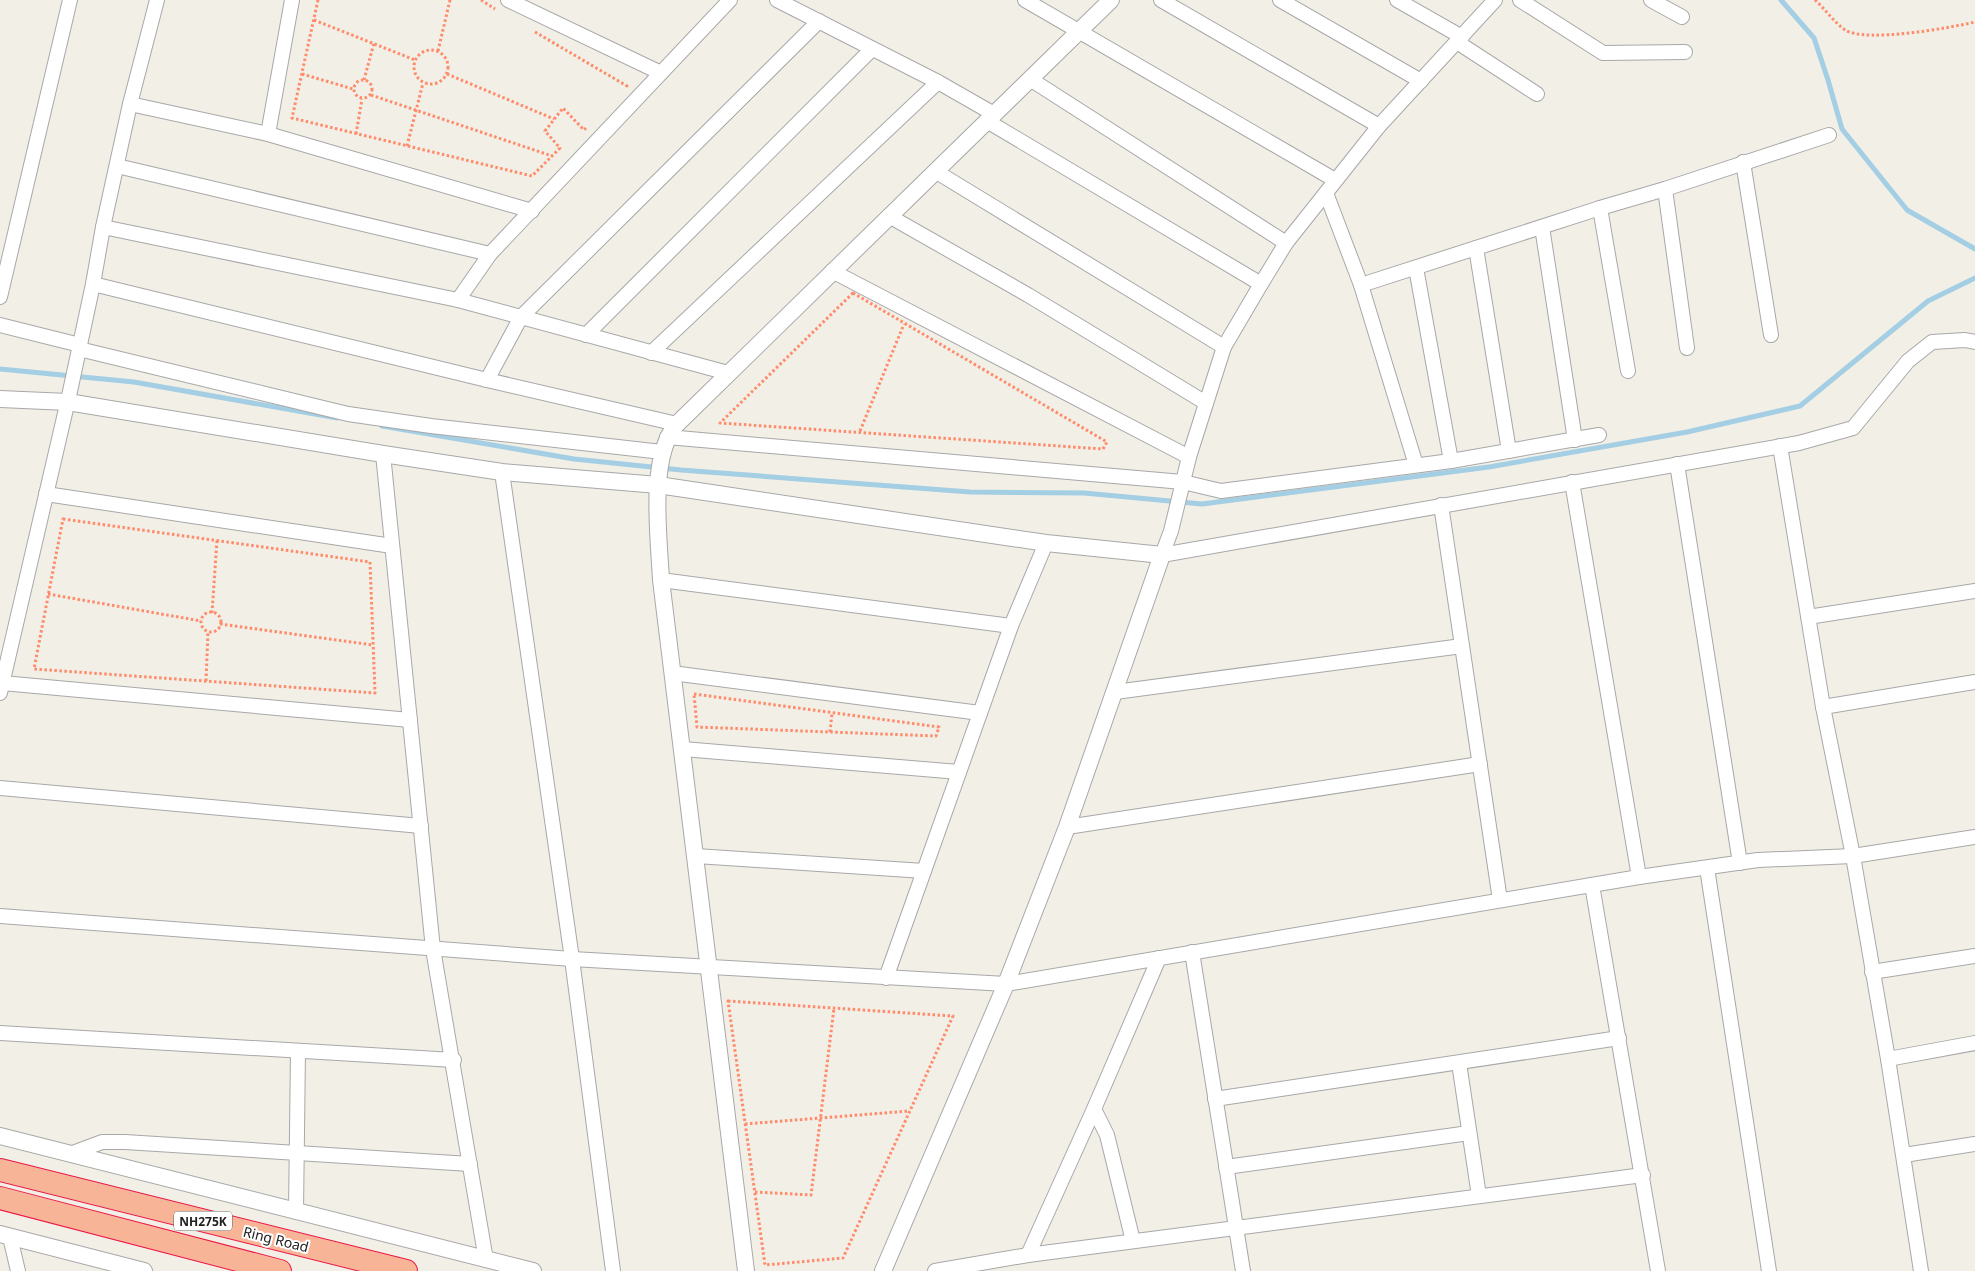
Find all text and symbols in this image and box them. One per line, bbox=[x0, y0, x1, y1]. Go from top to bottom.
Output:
road number: NH275K bbox=[174, 1212, 232, 1230]
street label: Ring Road bbox=[241, 1222, 311, 1256]

